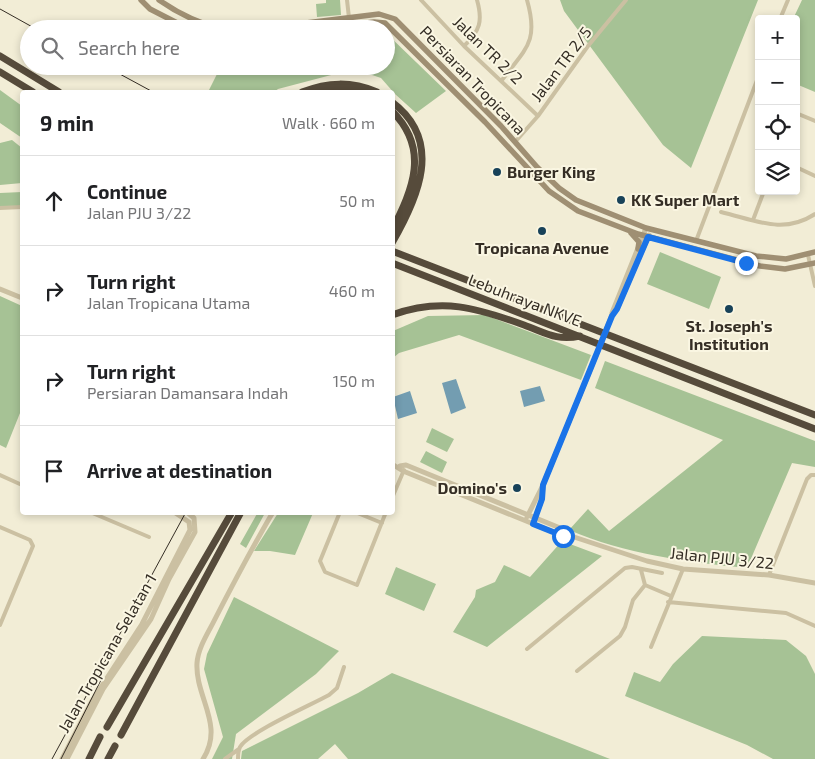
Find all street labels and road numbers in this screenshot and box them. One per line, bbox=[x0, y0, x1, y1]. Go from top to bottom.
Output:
street label: Jalan TR 2/2 bbox=[450, 12, 527, 87]
street label: Persiaran Tropicana bbox=[417, 21, 530, 138]
street label: Jalan TR 2/5 bbox=[526, 22, 595, 105]
street label: Lebuhraya NKVE bbox=[466, 269, 584, 330]
street label: Jalan PJU 3/22 bbox=[669, 543, 775, 572]
street label: Jalan Tropicana Selatan 1 bbox=[53, 570, 160, 735]

